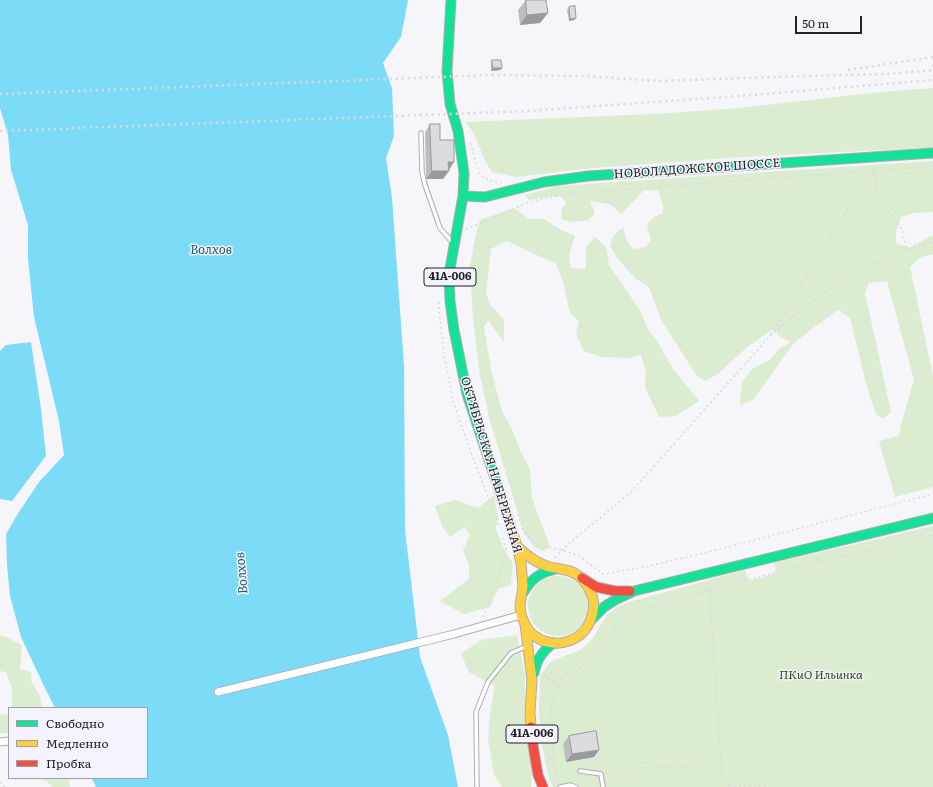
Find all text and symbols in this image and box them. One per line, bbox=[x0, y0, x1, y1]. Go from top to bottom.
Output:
scale bar bbox=[797, 8, 864, 34]
text: 50 m bbox=[802, 14, 829, 32]
street label: НОВОЛАДОЖСКОЕ ШОССЕ bbox=[613, 156, 781, 182]
water label: Волхов bbox=[190, 242, 232, 258]
road number: 41А-006 bbox=[424, 268, 476, 286]
street label: ОКТЯБРЬСКАЯ НАБЕРЕЖНАЯ bbox=[457, 375, 525, 555]
water label: Волхов bbox=[232, 551, 252, 595]
park label: ПКиО Ильинка bbox=[779, 668, 863, 682]
legend bbox=[8, 707, 148, 779]
text: Свободно bbox=[46, 714, 104, 732]
road number: 41А-006 bbox=[506, 725, 558, 743]
text: Медленно bbox=[46, 734, 109, 752]
text: Пробка bbox=[46, 754, 91, 772]

